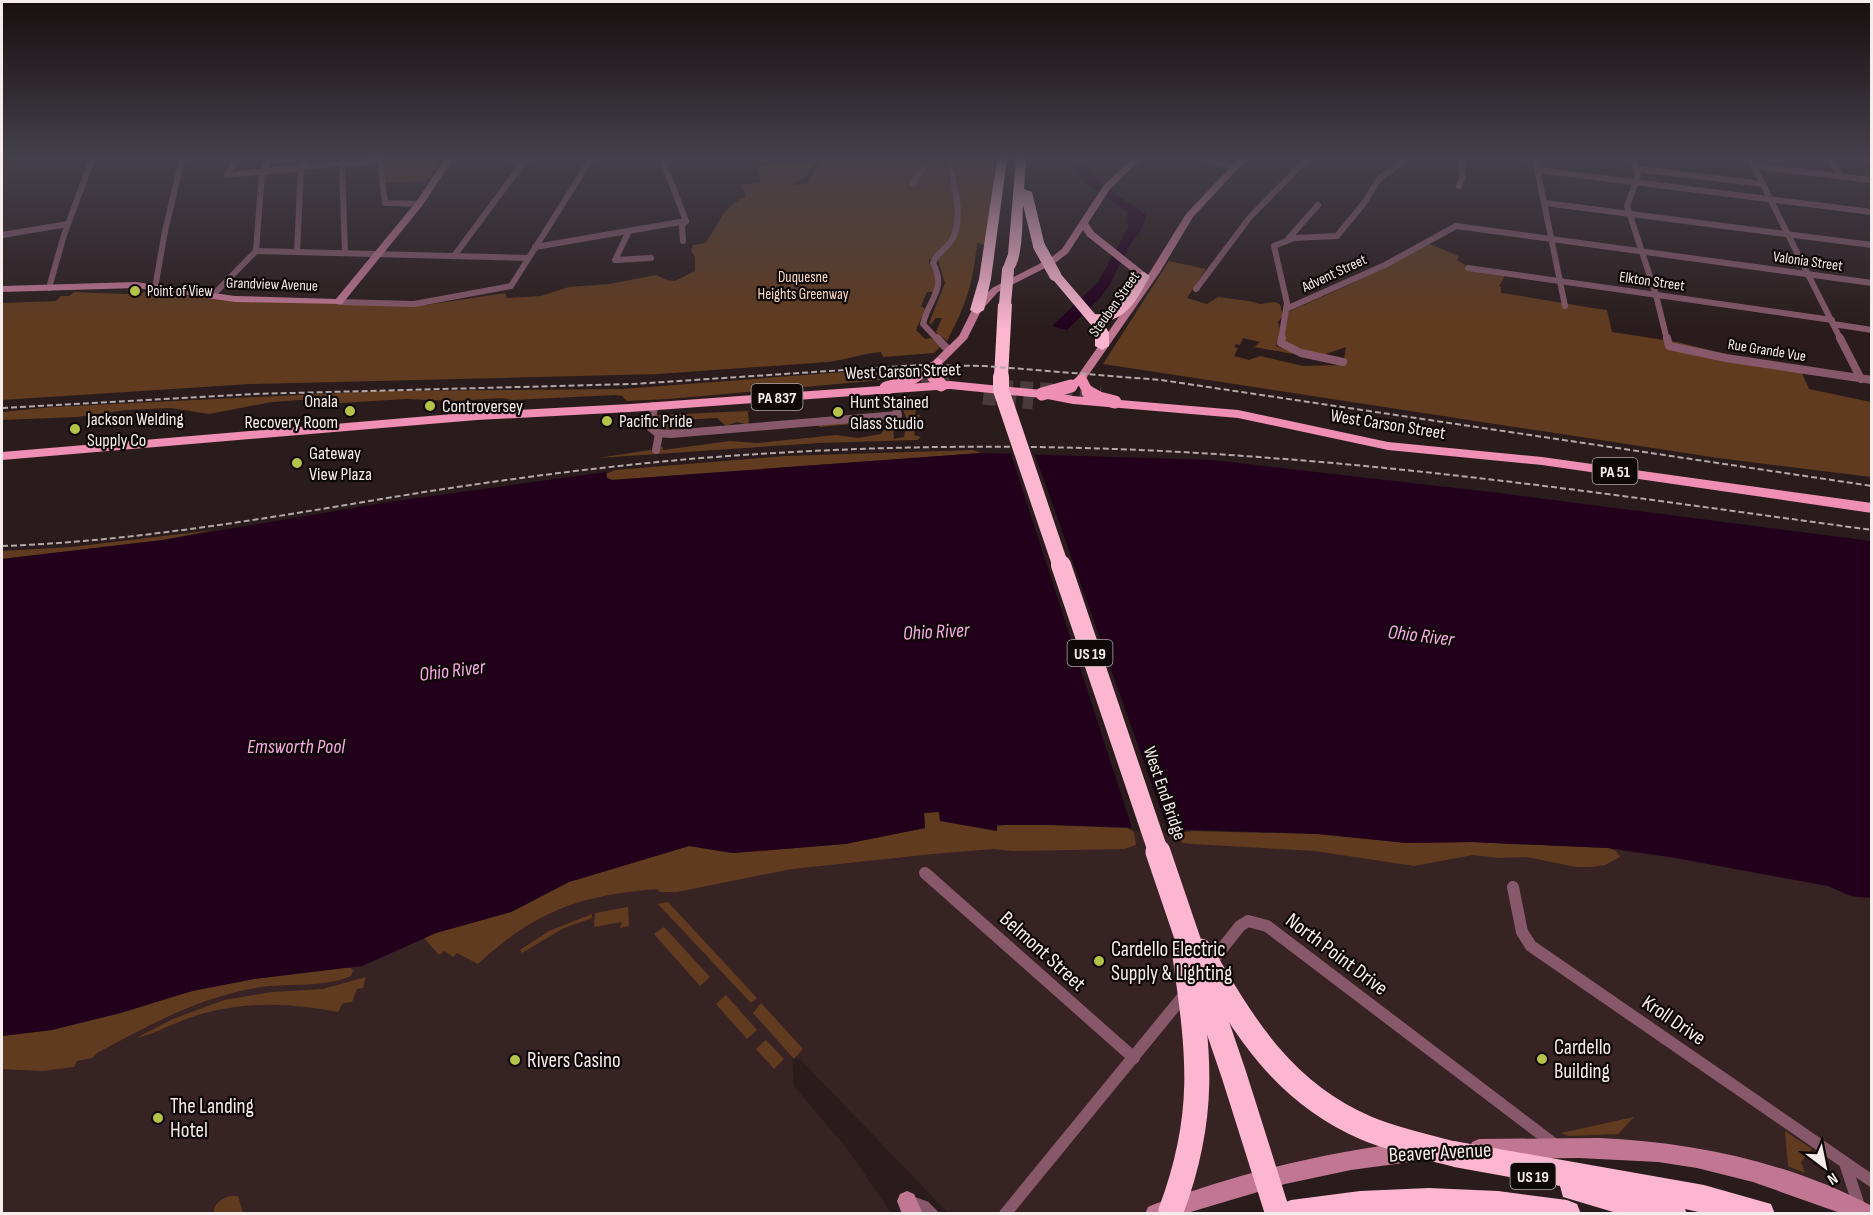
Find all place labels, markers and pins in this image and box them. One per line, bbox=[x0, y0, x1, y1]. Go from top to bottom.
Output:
place label: Point of View bbox=[147, 282, 213, 301]
marker: Point of View bbox=[128, 284, 142, 298]
place label: Onala Recovery Room bbox=[244, 391, 338, 433]
place label: Hunt Stained Glass Studio bbox=[850, 392, 929, 434]
place label: Controversey bbox=[442, 396, 523, 417]
marker: Controversey bbox=[423, 399, 437, 413]
marker: Onala Recovery Room bbox=[343, 404, 357, 418]
marker: Hunt Stained Glass Studio bbox=[831, 405, 845, 419]
place label: Jackson Welding Supply Co bbox=[86, 409, 184, 451]
place label: Pacific Pride bbox=[619, 411, 693, 432]
marker: Pacific Pride bbox=[600, 414, 614, 428]
marker: Jackson Welding Supply Co bbox=[68, 422, 82, 436]
place label: Gateway View Plaza bbox=[309, 443, 372, 485]
marker: Gateway View Plaza bbox=[290, 456, 304, 470]
place label: Cardello Electric Supply & Lighting bbox=[1111, 937, 1232, 986]
marker: Cardello Electric Supply & Lighting bbox=[1092, 954, 1106, 968]
place label: Cardello Building bbox=[1554, 1035, 1611, 1084]
place label: Rivers Casino bbox=[527, 1048, 621, 1073]
marker: Cardello Building bbox=[1535, 1052, 1549, 1066]
marker: Rivers Casino bbox=[508, 1053, 522, 1067]
place label: The Landing Hotel bbox=[170, 1094, 254, 1143]
marker: The Landing Hotel bbox=[151, 1111, 165, 1125]

